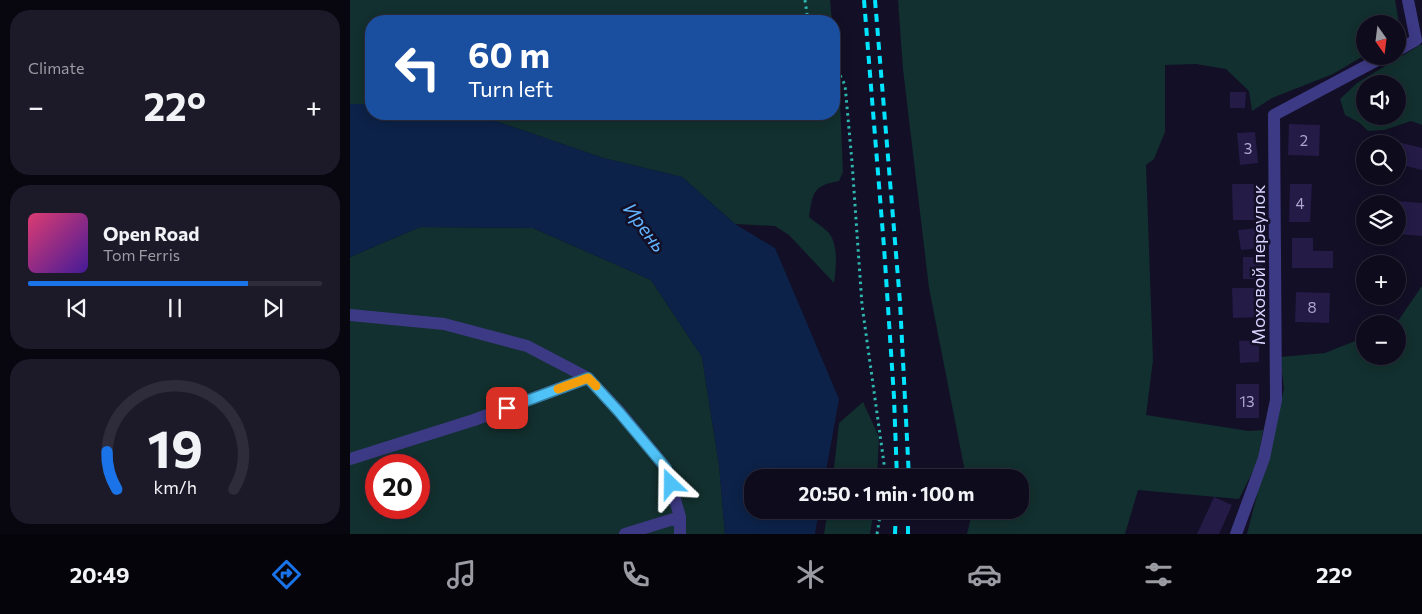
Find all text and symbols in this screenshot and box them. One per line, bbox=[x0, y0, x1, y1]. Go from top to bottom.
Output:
north arrow bbox=[1356, 15, 1406, 65]
map controls bbox=[1356, 15, 1406, 365]
text: 60 m bbox=[468, 32, 550, 75]
icon: left bbox=[385, 35, 450, 100]
text: Climate bbox=[28, 58, 84, 77]
text: Turn left bbox=[468, 75, 553, 102]
button: sound bbox=[1356, 75, 1406, 125]
text: 22° bbox=[143, 82, 206, 129]
text: − bbox=[28, 89, 44, 123]
text: + bbox=[306, 89, 322, 123]
house number: 2 bbox=[1300, 131, 1308, 149]
button: search bbox=[1356, 135, 1406, 185]
house number: 3 bbox=[1244, 139, 1252, 157]
street label: Моховой переулок bbox=[1247, 184, 1269, 345]
house number: 4 bbox=[1296, 194, 1305, 212]
button: layers bbox=[1356, 195, 1406, 245]
water label: Ирень bbox=[619, 198, 671, 256]
text: Open Road bbox=[103, 222, 199, 245]
text: Tom Ferris bbox=[103, 245, 180, 264]
button: + bbox=[1356, 255, 1406, 305]
icon: previous bbox=[63, 294, 91, 322]
icon: pause bbox=[161, 294, 189, 322]
icon: next bbox=[259, 294, 287, 322]
house number: 8 bbox=[1307, 298, 1317, 316]
button: − bbox=[1356, 315, 1406, 365]
pin bbox=[486, 387, 528, 429]
house number: 13 bbox=[1240, 392, 1254, 410]
icon: arrive bbox=[493, 394, 521, 422]
text: 19 bbox=[147, 415, 203, 479]
speed limit sign: 20 bbox=[365, 454, 430, 519]
position arrow bbox=[644, 457, 696, 509]
text: km/h bbox=[153, 476, 197, 498]
text: 20:50 · 1 min · 100 m bbox=[799, 482, 974, 505]
icon: directions bbox=[269, 557, 304, 592]
icon: music bbox=[444, 557, 479, 592]
icon: phone bbox=[618, 557, 653, 592]
icon: climate bbox=[793, 557, 828, 592]
icon: car bbox=[967, 557, 1002, 592]
icon: filters bbox=[1141, 557, 1176, 592]
text: 20:49 bbox=[70, 561, 130, 588]
text: 22° bbox=[1316, 561, 1352, 588]

